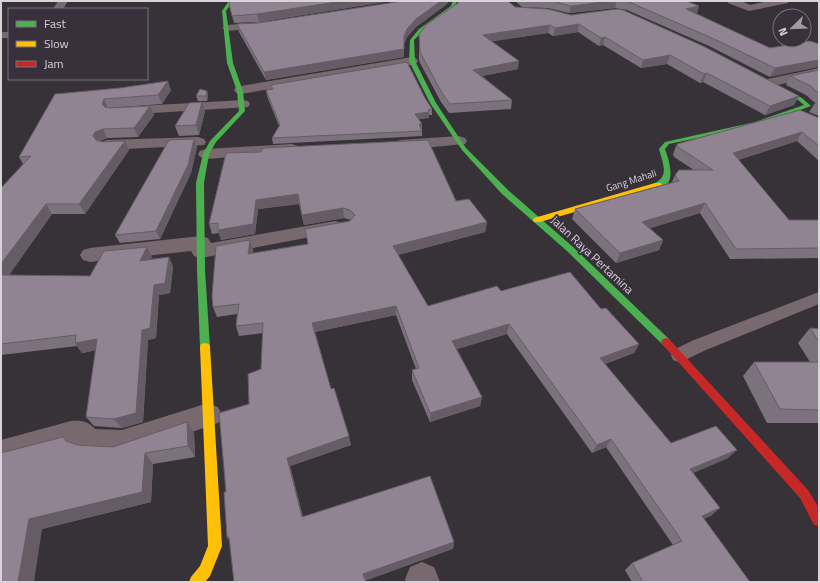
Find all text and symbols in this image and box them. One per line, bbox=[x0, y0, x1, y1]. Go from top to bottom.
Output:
legend bbox=[8, 8, 148, 80]
north arrow bbox=[772, 8, 812, 48]
text: Fast bbox=[44, 14, 67, 33]
text: N bbox=[774, 25, 792, 39]
text: Slow bbox=[44, 34, 69, 53]
text: Jam bbox=[44, 54, 64, 73]
street label: Gang Mahali bbox=[604, 165, 658, 196]
street label: Jalan Raya Pertamina bbox=[546, 211, 638, 298]

